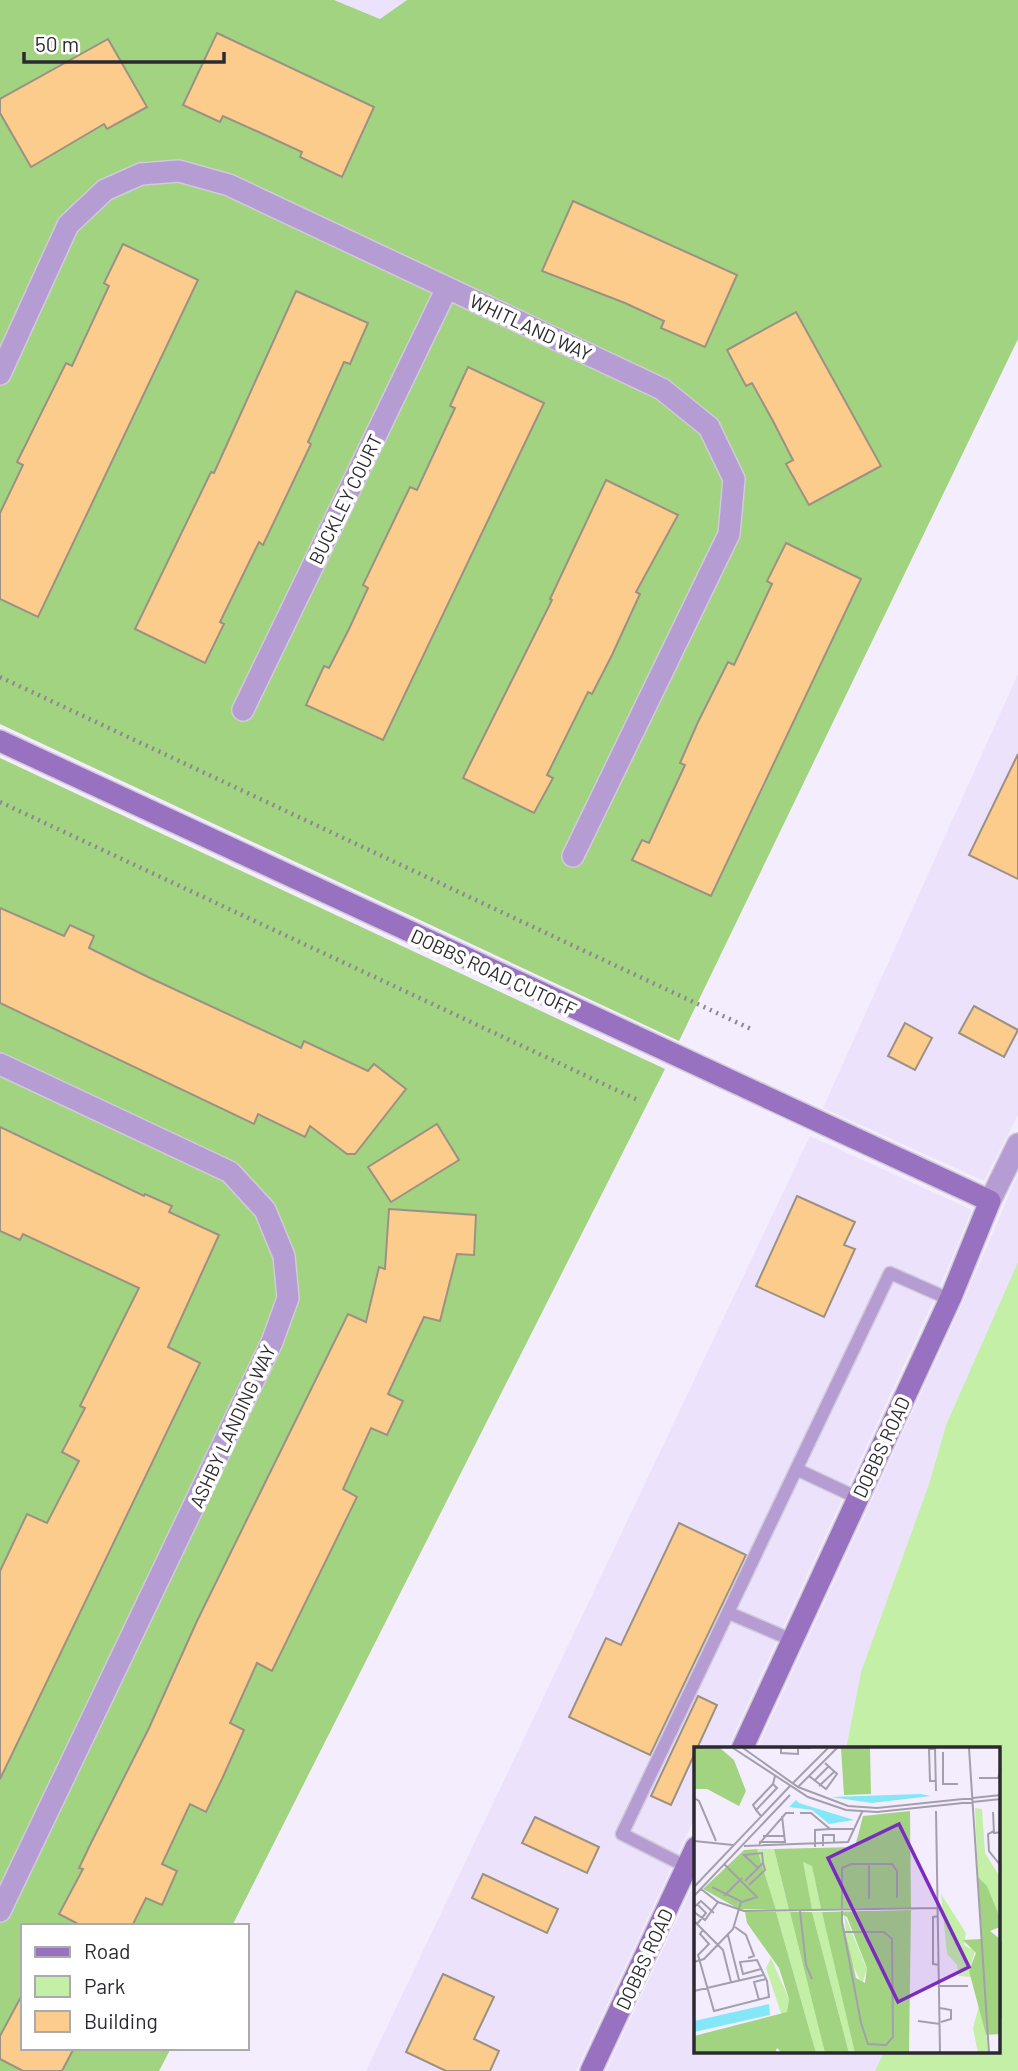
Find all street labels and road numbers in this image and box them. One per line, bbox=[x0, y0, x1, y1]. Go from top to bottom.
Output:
street label: WHITLAND WAY bbox=[466, 289, 596, 365]
street label: BUCKLEY COURT bbox=[304, 430, 386, 568]
street label: DOBBS ROAD CUTOFF bbox=[408, 924, 581, 1021]
street label: ASHBY LANDING WAY bbox=[184, 1341, 280, 1511]
street label: DOBBS ROAD bbox=[848, 1393, 914, 1501]
street label: DOBBS ROAD bbox=[611, 1905, 677, 2013]

